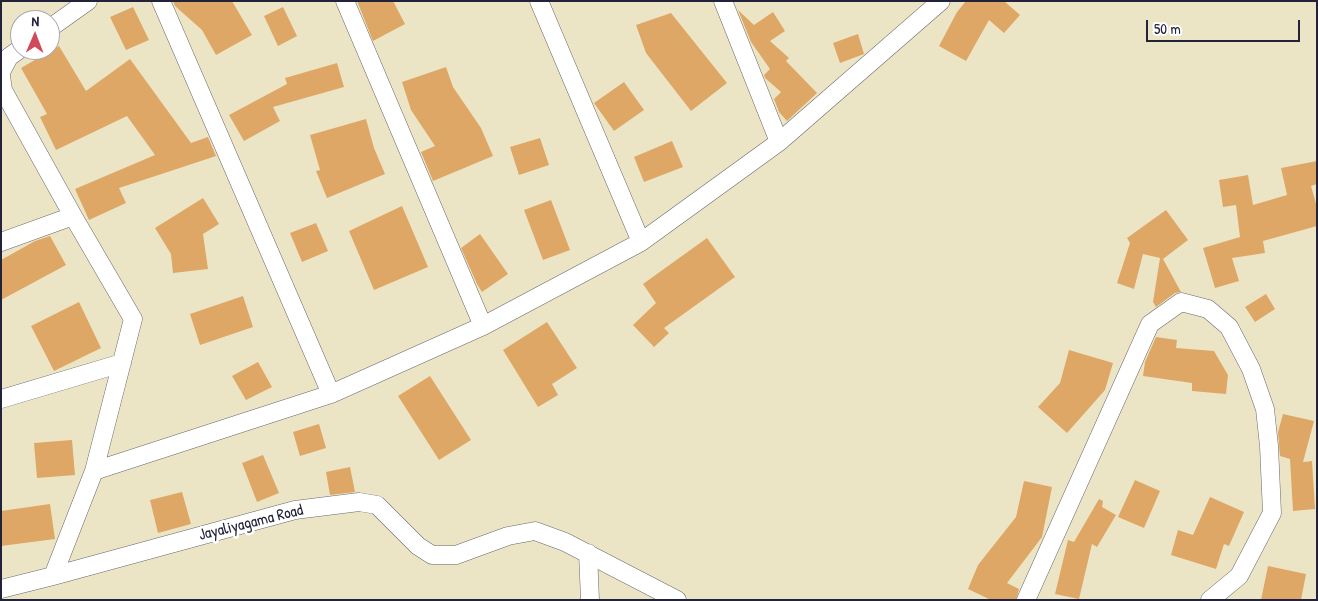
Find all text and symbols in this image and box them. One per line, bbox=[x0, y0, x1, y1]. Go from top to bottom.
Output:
north arrow bbox=[10, 10, 60, 60]
scale bar bbox=[1148, 10, 1302, 42]
text: N bbox=[31, 11, 39, 30]
text: 50 m bbox=[1154, 18, 1181, 39]
street label: Jayaliyagama Road bbox=[197, 501, 305, 545]

